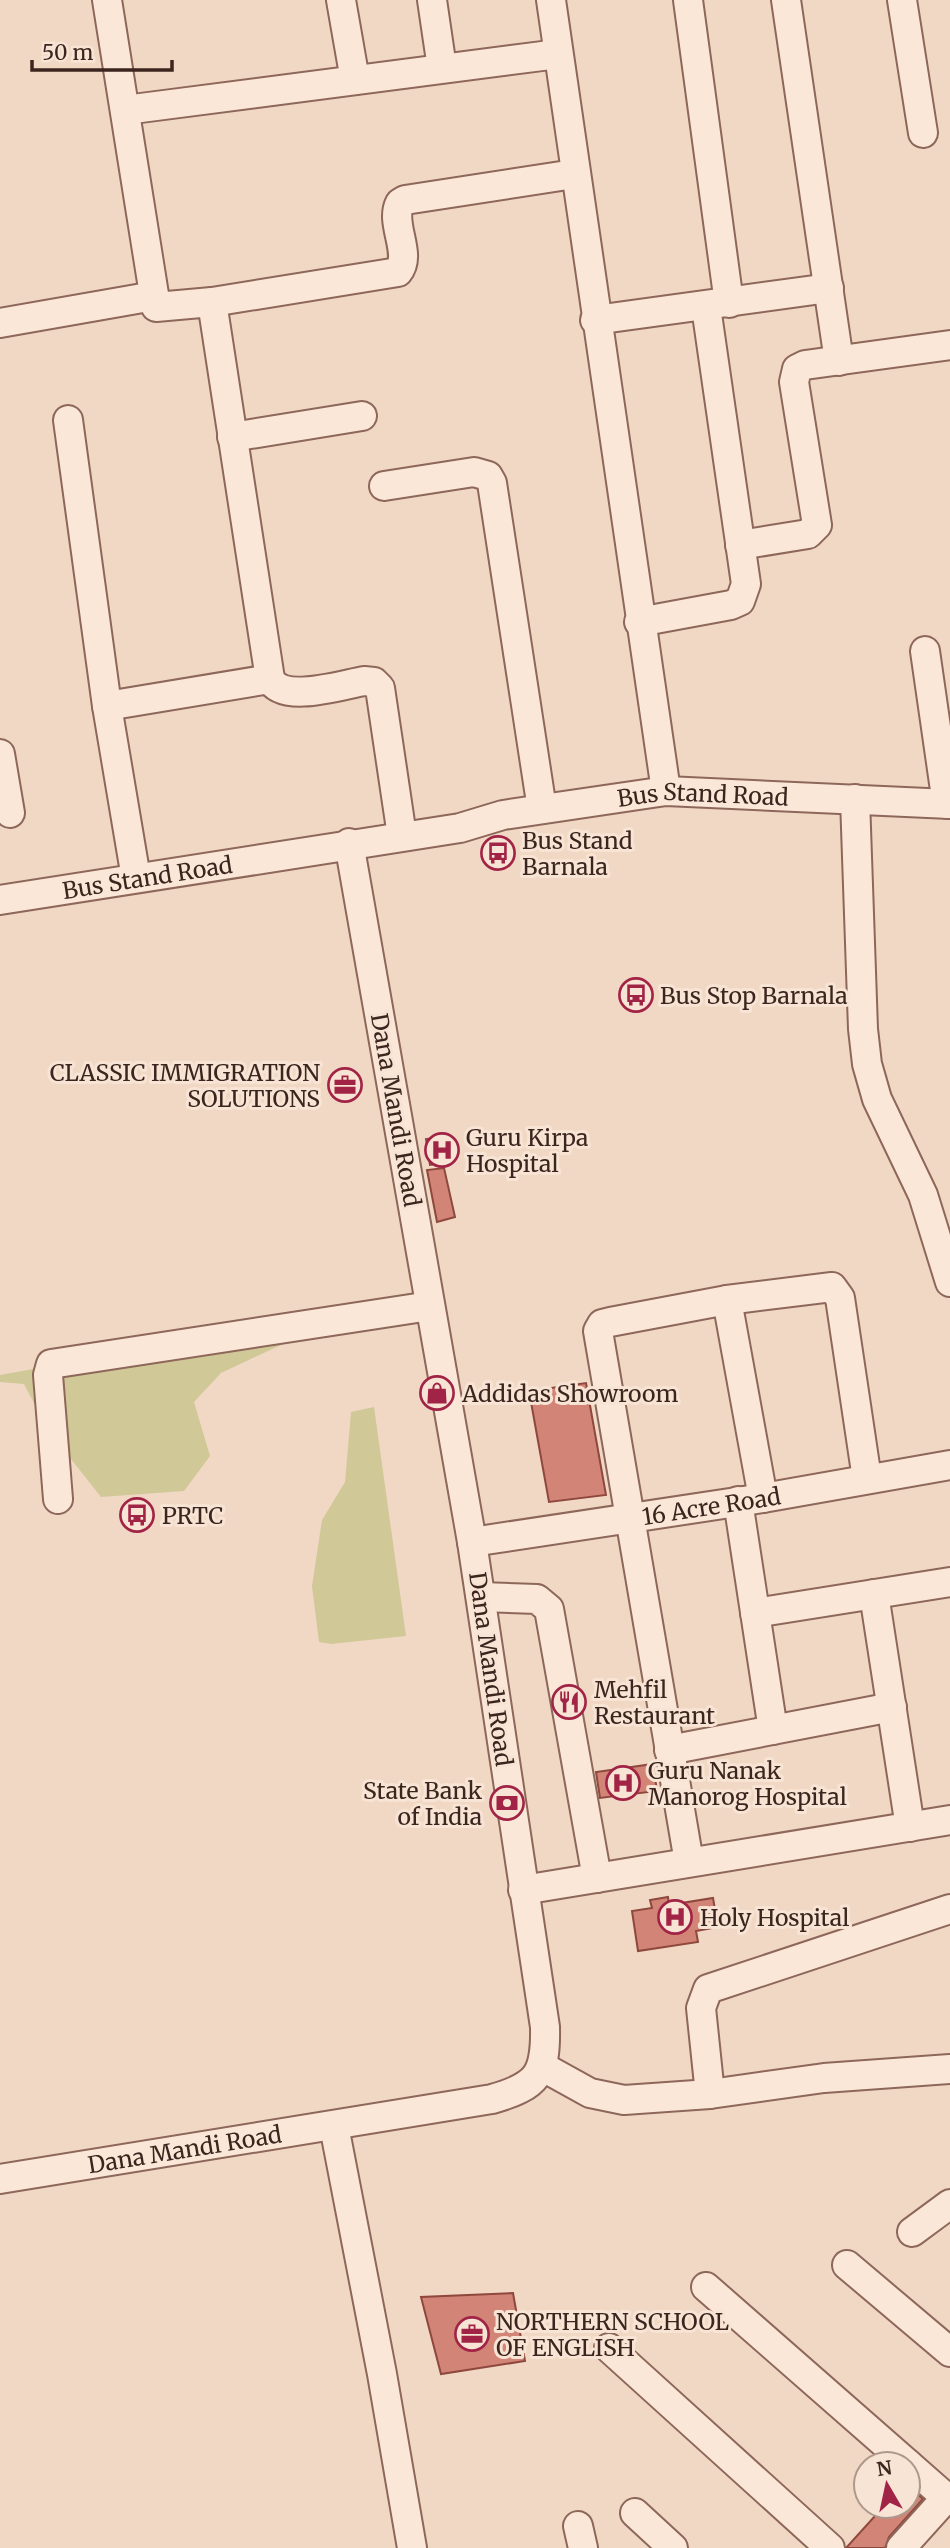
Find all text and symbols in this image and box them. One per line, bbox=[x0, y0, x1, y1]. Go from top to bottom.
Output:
scale bar bbox=[32, 28, 172, 72]
text: 50 m bbox=[42, 39, 93, 66]
street label: Bus Stand Road bbox=[615, 776, 789, 813]
place label: Bus Stand Barnala bbox=[522, 826, 633, 881]
bus stop icon: Bus Stand Barnala bbox=[479, 834, 517, 872]
street label: Bus Stand Road bbox=[60, 849, 235, 905]
bus stop icon: Bus Stop Barnala bbox=[617, 976, 655, 1014]
place label: Bus Stop Barnala bbox=[660, 981, 847, 1010]
street label: Dana Mandi Road bbox=[365, 1011, 427, 1209]
place label: CLASSIC IMMIGRATION SOLUTIONS bbox=[50, 1058, 320, 1113]
office icon: CLASSIC IMMIGRATION SOLUTIONS bbox=[326, 1066, 364, 1104]
place label: Guru Kirpa Hospital bbox=[466, 1123, 588, 1178]
hospital icon: Guru Kirpa Hospital bbox=[423, 1131, 461, 1169]
shop icon: Addidas Showroom bbox=[418, 1374, 456, 1412]
place label: Addidas Showroom bbox=[461, 1379, 678, 1408]
street label: 16 Acre Road bbox=[640, 1481, 783, 1531]
bus stop icon: PRTC bbox=[118, 1496, 156, 1534]
place label: PRTC bbox=[162, 1501, 223, 1530]
street label: Dana Mandi Road bbox=[463, 1570, 519, 1768]
place label: Mehfil Restaurant bbox=[594, 1675, 715, 1730]
restaurant icon: Mehfil Restaurant bbox=[550, 1683, 588, 1721]
place label: Guru Nanak Manorog Hospital bbox=[648, 1756, 847, 1811]
hospital icon: Guru Nanak Manorog Hospital bbox=[604, 1764, 642, 1802]
place label: State Bank of India bbox=[363, 1776, 482, 1831]
bank icon: State Bank of India bbox=[488, 1784, 526, 1822]
hospital icon: Holy Hospital bbox=[656, 1898, 694, 1936]
place label: Holy Hospital bbox=[700, 1903, 849, 1932]
street label: Dana Mandi Road bbox=[86, 2119, 284, 2179]
place label: NORTHERN SCHOOL OF ENGLISH bbox=[496, 2307, 729, 2362]
office icon: NORTHERN SCHOOL OF ENGLISH bbox=[453, 2315, 491, 2353]
north arrow bbox=[852, 2450, 922, 2520]
text: N bbox=[875, 2455, 894, 2481]

